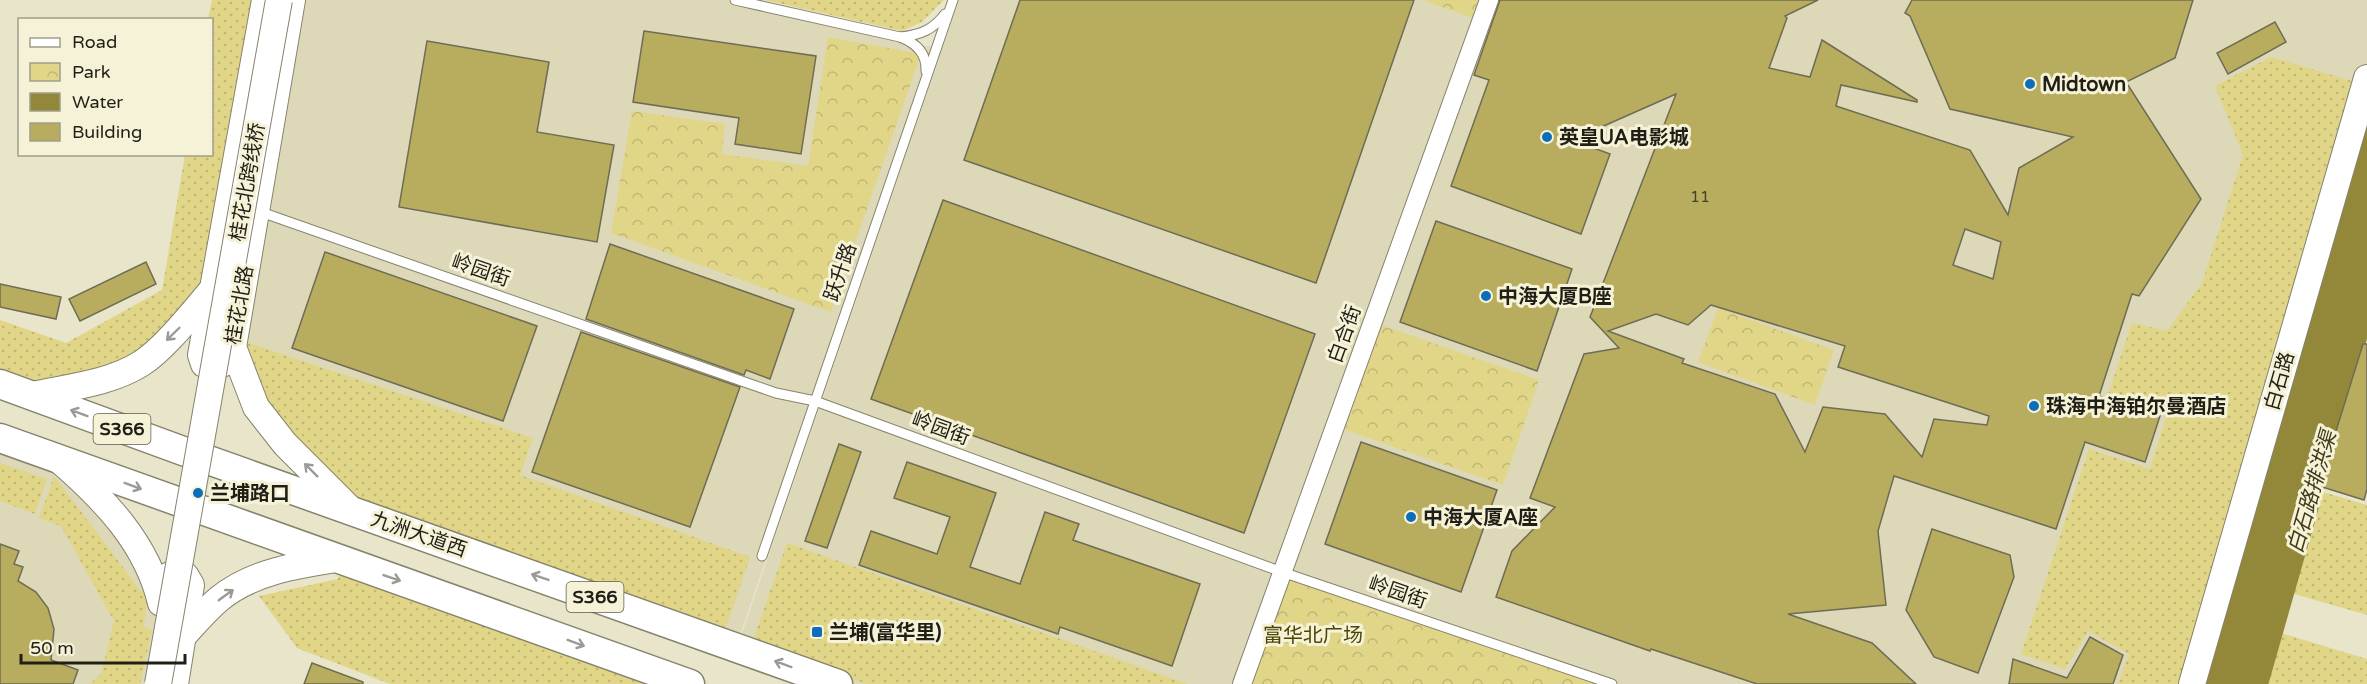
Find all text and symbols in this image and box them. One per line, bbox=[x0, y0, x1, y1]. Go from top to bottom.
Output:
legend bbox=[18, 18, 213, 156]
text: Road bbox=[72, 31, 117, 53]
text: Park bbox=[72, 61, 111, 83]
place label: Midtown bbox=[2042, 73, 2126, 97]
marker: Midtown bbox=[2023, 77, 2037, 91]
text: Water bbox=[72, 91, 123, 113]
text: Building bbox=[72, 121, 142, 143]
street label: 桂花北跨线桥 bbox=[226, 121, 270, 243]
place label: 英皇UA电影城 bbox=[1559, 126, 1689, 150]
marker: 英皇UA电影城 bbox=[1540, 130, 1554, 144]
house number: 11 bbox=[1690, 187, 1710, 207]
street label: 跃升路 bbox=[820, 240, 862, 305]
street label: 岭园街 bbox=[448, 250, 513, 292]
street label: 桂花北路 bbox=[221, 264, 259, 347]
place label: 中海大厦B座 bbox=[1498, 285, 1612, 309]
marker: 中海大厦B座 bbox=[1479, 289, 1493, 303]
street label: 白合街 bbox=[1323, 302, 1366, 367]
one-way arrow bbox=[166, 326, 181, 341]
street label: 白石路 bbox=[2260, 349, 2300, 413]
place label: 珠海中海铂尔曼酒店 bbox=[2046, 395, 2226, 419]
marker: 珠海中海铂尔曼酒店 bbox=[2027, 399, 2041, 413]
one-way arrow bbox=[70, 407, 89, 418]
street label: 岭园街 bbox=[908, 407, 973, 450]
road number: S366 bbox=[94, 414, 150, 444]
water label: 白石路排洪渠 bbox=[2283, 425, 2343, 556]
one-way arrow bbox=[303, 463, 318, 477]
one-way arrow bbox=[123, 482, 142, 493]
place label: 兰埔路口 bbox=[210, 482, 290, 506]
marker: 兰埔路口 bbox=[191, 486, 205, 500]
place label: 中海大厦A座 bbox=[1423, 506, 1538, 530]
street label: 九洲大道西 bbox=[367, 507, 470, 563]
marker: 中海大厦A座 bbox=[1404, 510, 1418, 524]
one-way arrow bbox=[531, 571, 550, 582]
street label: 岭园街 bbox=[1365, 572, 1430, 614]
one-way arrow bbox=[382, 573, 401, 584]
road number: S366 bbox=[566, 582, 624, 612]
one-way arrow bbox=[217, 589, 233, 601]
place label: 兰埔(富华里) bbox=[829, 621, 941, 645]
park label: 富华北广场 bbox=[1263, 624, 1363, 648]
marker: 兰埔(富华里) bbox=[810, 625, 824, 639]
scale bar bbox=[21, 627, 184, 665]
text: 50 m bbox=[30, 637, 74, 659]
one-way arrow bbox=[566, 639, 585, 650]
one-way arrow bbox=[774, 658, 793, 669]

